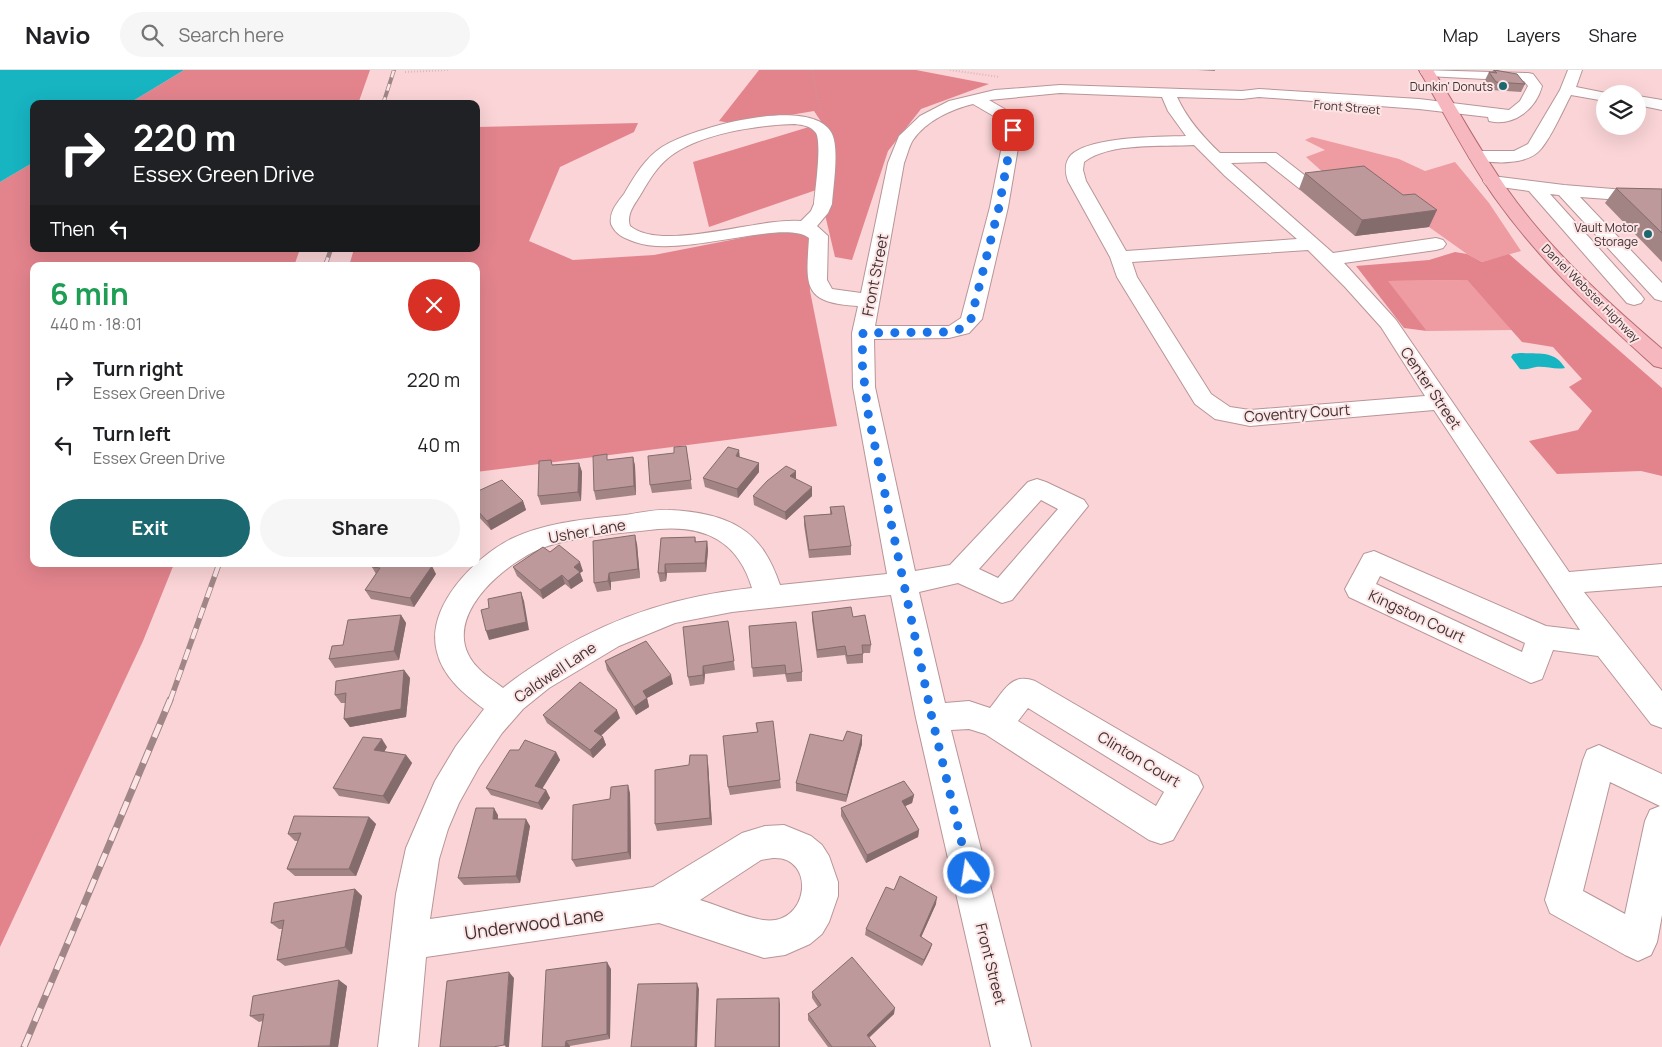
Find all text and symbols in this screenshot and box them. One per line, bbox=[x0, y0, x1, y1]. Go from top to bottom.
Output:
search box bbox=[120, 12, 470, 57]
text: Navio bbox=[25, 18, 90, 51]
icon: search bbox=[138, 21, 166, 49]
text: Search here bbox=[178, 22, 284, 48]
text: Map bbox=[1443, 23, 1478, 47]
text: Layers bbox=[1506, 23, 1560, 47]
text: Share bbox=[1588, 23, 1637, 47]
place label: Dunkin' Donuts bbox=[1410, 78, 1493, 95]
marker: Dunkin' Donuts bbox=[1497, 80, 1509, 92]
map controls bbox=[1596, 85, 1646, 135]
button: layers bbox=[1596, 85, 1646, 135]
street label: Front Street bbox=[1313, 96, 1381, 118]
pin bbox=[992, 109, 1034, 151]
text: 220 m bbox=[133, 114, 236, 162]
icon: arrive bbox=[999, 116, 1027, 144]
icon: right bbox=[50, 120, 115, 185]
text: Essex Green Drive bbox=[133, 159, 315, 189]
icon: left bbox=[105, 215, 133, 243]
text: Then bbox=[50, 216, 95, 242]
place label: Vault Motor Storage bbox=[1574, 219, 1639, 250]
marker: Vault Motor Storage bbox=[1642, 228, 1654, 240]
street label: Front Street bbox=[857, 232, 893, 318]
street label: Daniel Webster Highway bbox=[1538, 240, 1644, 346]
text: 6 min bbox=[50, 273, 129, 314]
button: close bbox=[408, 279, 460, 331]
text: 440 m · 18:01 bbox=[50, 313, 142, 335]
street label: Center Street bbox=[1396, 343, 1466, 433]
text: Turn right bbox=[93, 356, 183, 382]
icon: right bbox=[50, 366, 78, 394]
text: 220 m bbox=[407, 367, 460, 393]
text: Essex Green Drive bbox=[93, 382, 225, 404]
street label: Coventry Court bbox=[1243, 399, 1351, 427]
text: Turn left bbox=[93, 421, 171, 447]
icon: left bbox=[50, 431, 78, 459]
text: 40 m bbox=[417, 432, 460, 458]
text: Essex Green Drive bbox=[93, 447, 225, 469]
button: Exit bbox=[50, 499, 250, 557]
button: Share bbox=[260, 499, 460, 557]
street label: Usher Lane bbox=[547, 514, 628, 548]
street label: Kingston Court bbox=[1365, 584, 1469, 648]
street label: Caldwell Lane bbox=[510, 637, 600, 707]
street label: Clinton Court bbox=[1094, 726, 1184, 792]
position arrow bbox=[942, 846, 994, 898]
street label: Underwood Lane bbox=[463, 901, 605, 945]
street label: Front Street bbox=[971, 921, 1011, 1007]

